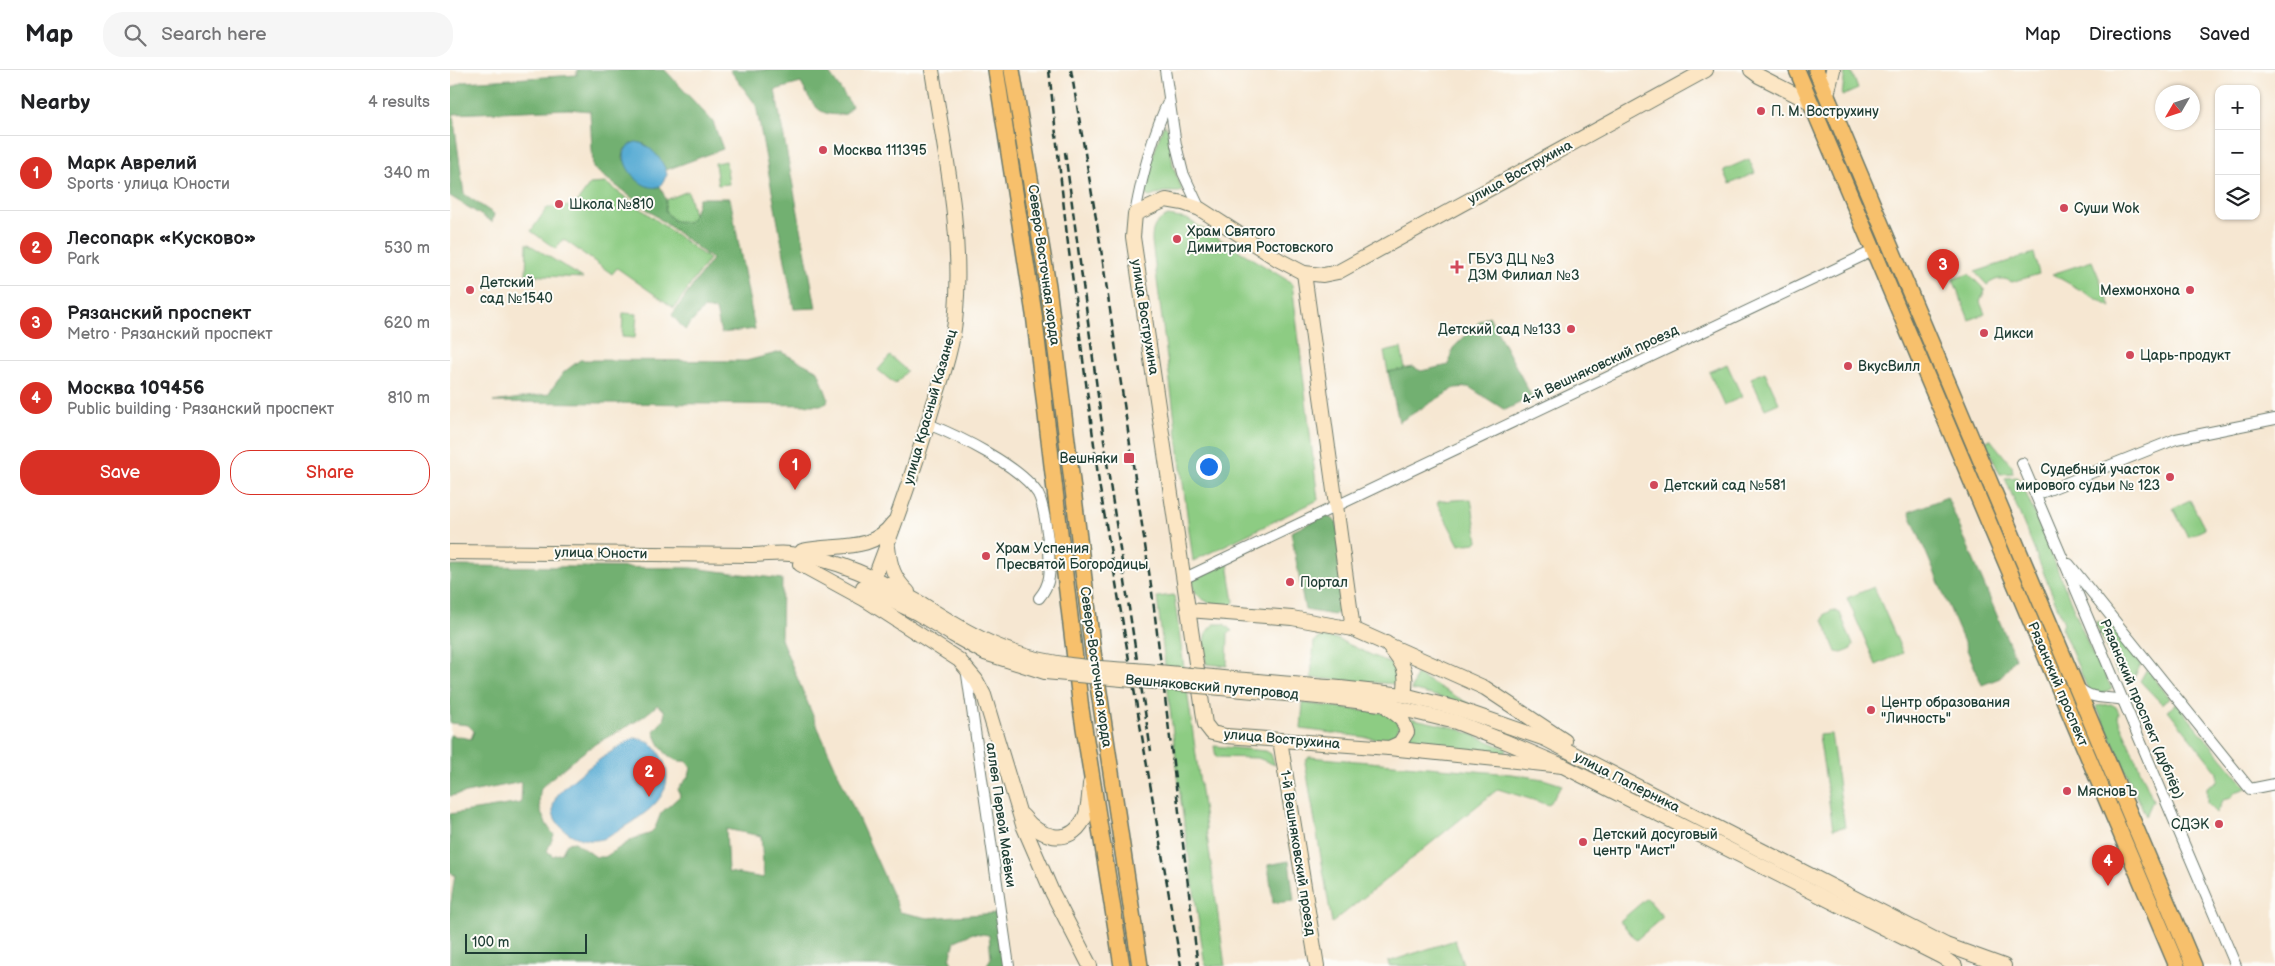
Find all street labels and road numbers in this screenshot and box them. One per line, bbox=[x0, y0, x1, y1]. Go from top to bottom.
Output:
street label: улица Вострухина bbox=[1465, 136, 1576, 208]
street label: Северо-Восточная хорда bbox=[1024, 184, 1064, 347]
street label: улица Вострухина bbox=[1127, 258, 1163, 377]
street label: 4-й Вешняковский проезд bbox=[1519, 321, 1681, 409]
street label: улица Красный Казанец bbox=[900, 327, 960, 487]
street label: улица Юности bbox=[555, 544, 647, 562]
street label: Северо-Восточная хорда bbox=[1076, 586, 1116, 749]
street label: Рязанский проспект (дублёр) bbox=[2096, 617, 2188, 801]
street label: Рязанский проспект bbox=[2024, 619, 2092, 749]
street label: Вешняковский путепровод bbox=[1125, 671, 1300, 703]
street label: улица Вострухина bbox=[1223, 725, 1342, 753]
street label: аллея Первой Маёвки bbox=[982, 741, 1020, 889]
street label: улица Паперника bbox=[1571, 748, 1683, 816]
street label: 1-й Вешняковский проезд bbox=[1276, 769, 1320, 938]

